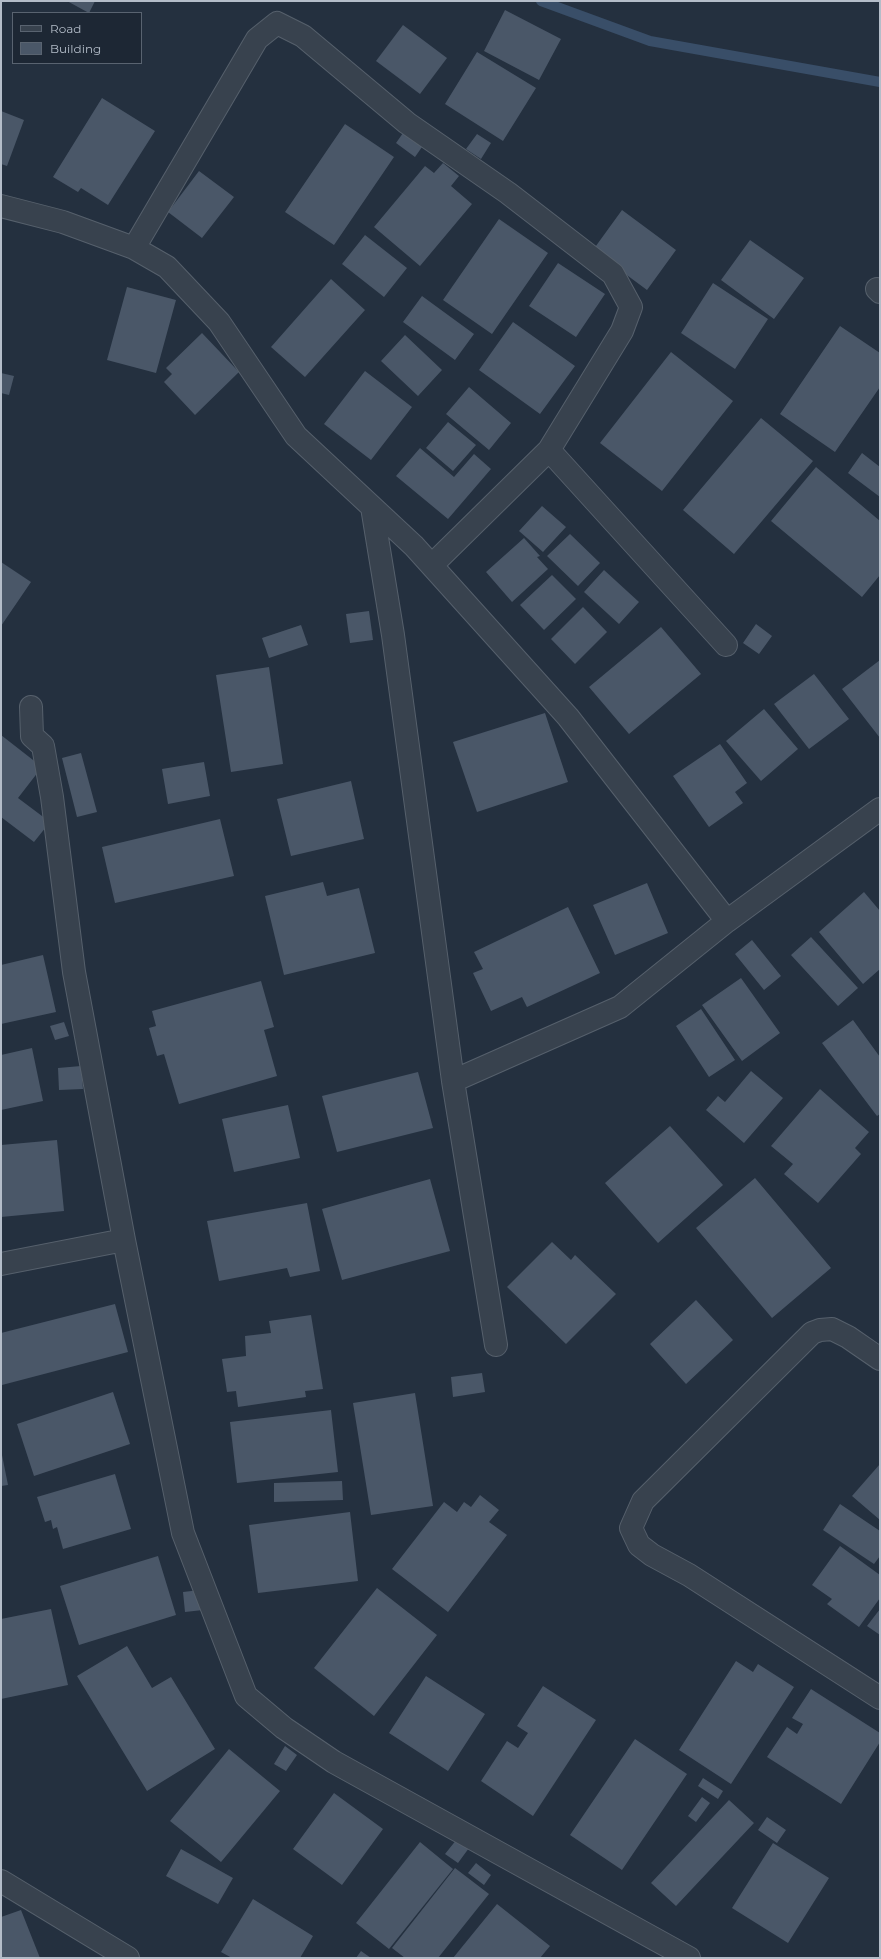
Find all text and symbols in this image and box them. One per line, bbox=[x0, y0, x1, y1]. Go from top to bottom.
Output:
legend bbox=[12, 12, 142, 64]
text: Road bbox=[50, 21, 81, 36]
text: Building bbox=[50, 41, 101, 56]

